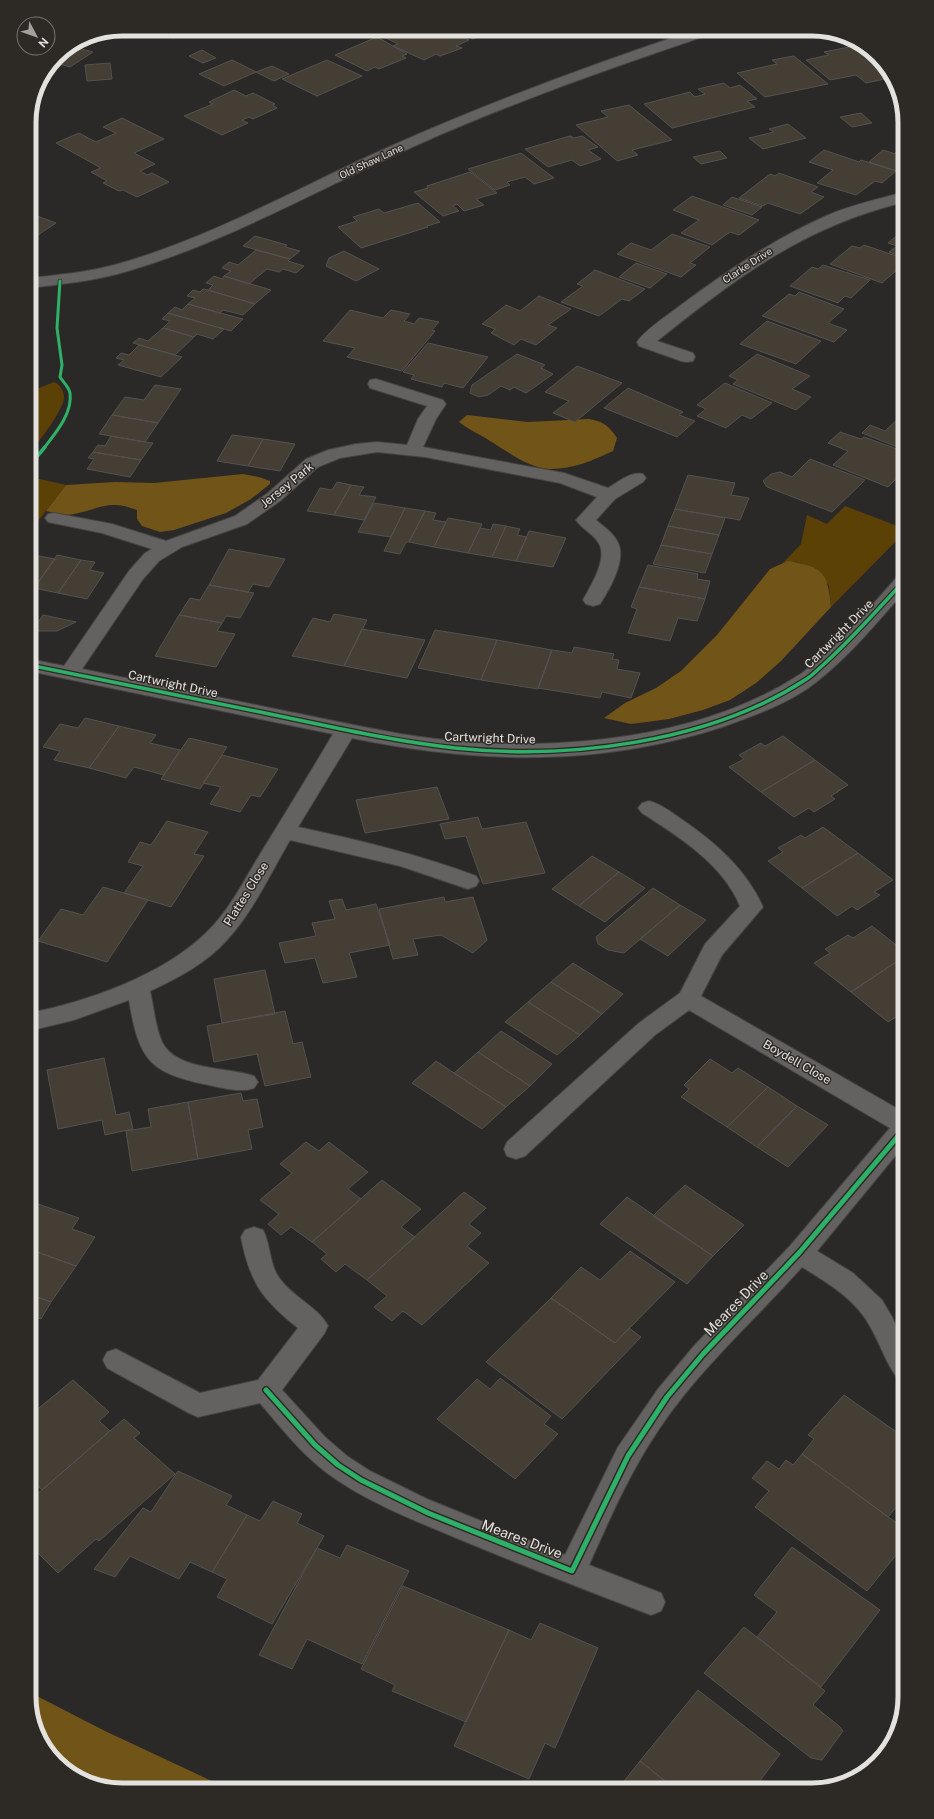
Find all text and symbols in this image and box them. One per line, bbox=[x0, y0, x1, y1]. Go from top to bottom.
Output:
north arrow bbox=[16, 16, 56, 56]
text: N bbox=[36, 35, 51, 50]
street label: Old Shaw Lane bbox=[337, 141, 405, 181]
street label: Clarke Drive bbox=[720, 244, 774, 285]
street label: Jersey Park bbox=[258, 459, 316, 511]
street label: Cartwright Drive bbox=[802, 597, 876, 671]
street label: Cartwright Drive bbox=[127, 668, 219, 700]
street label: Cartwright Drive bbox=[444, 729, 536, 747]
street label: Plattes Close bbox=[221, 859, 271, 929]
street label: Boydell Close bbox=[760, 1037, 834, 1087]
street label: Meares Drive bbox=[701, 1267, 771, 1339]
street label: Meares Drive bbox=[479, 1516, 565, 1562]

